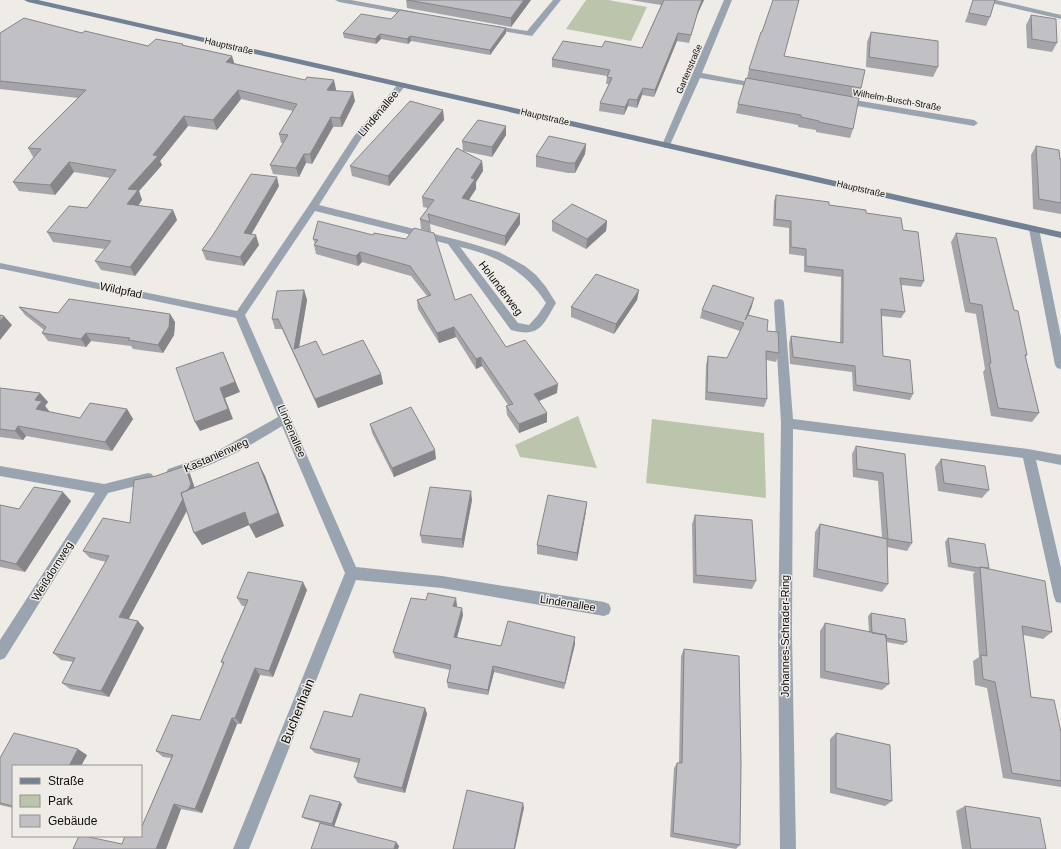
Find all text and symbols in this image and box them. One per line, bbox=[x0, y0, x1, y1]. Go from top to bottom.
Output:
street label: Hauptstraße bbox=[204, 36, 254, 56]
street label: Gartenstraße bbox=[674, 43, 704, 95]
street label: Wilhelm-Busch-Straße bbox=[852, 87, 942, 113]
street label: Lindenallee bbox=[355, 88, 401, 138]
street label: Hauptstraße bbox=[520, 107, 570, 127]
street label: Hauptstraße bbox=[836, 179, 886, 199]
street label: Holunderweg bbox=[477, 259, 525, 317]
street label: Wildpfad bbox=[99, 280, 143, 300]
street label: Lindenallee bbox=[275, 403, 309, 459]
street label: Kastanienweg bbox=[182, 435, 250, 475]
street label: Weißdornweg bbox=[29, 539, 75, 603]
street label: Johannes-Schrader-Ring bbox=[779, 575, 791, 697]
street label: Lindenallee bbox=[539, 593, 597, 613]
street label: Buchenhain bbox=[278, 677, 317, 746]
legend bbox=[12, 765, 142, 837]
text: Straße bbox=[48, 774, 84, 788]
text: Park bbox=[48, 794, 74, 808]
text: Gebäude bbox=[48, 814, 98, 828]

